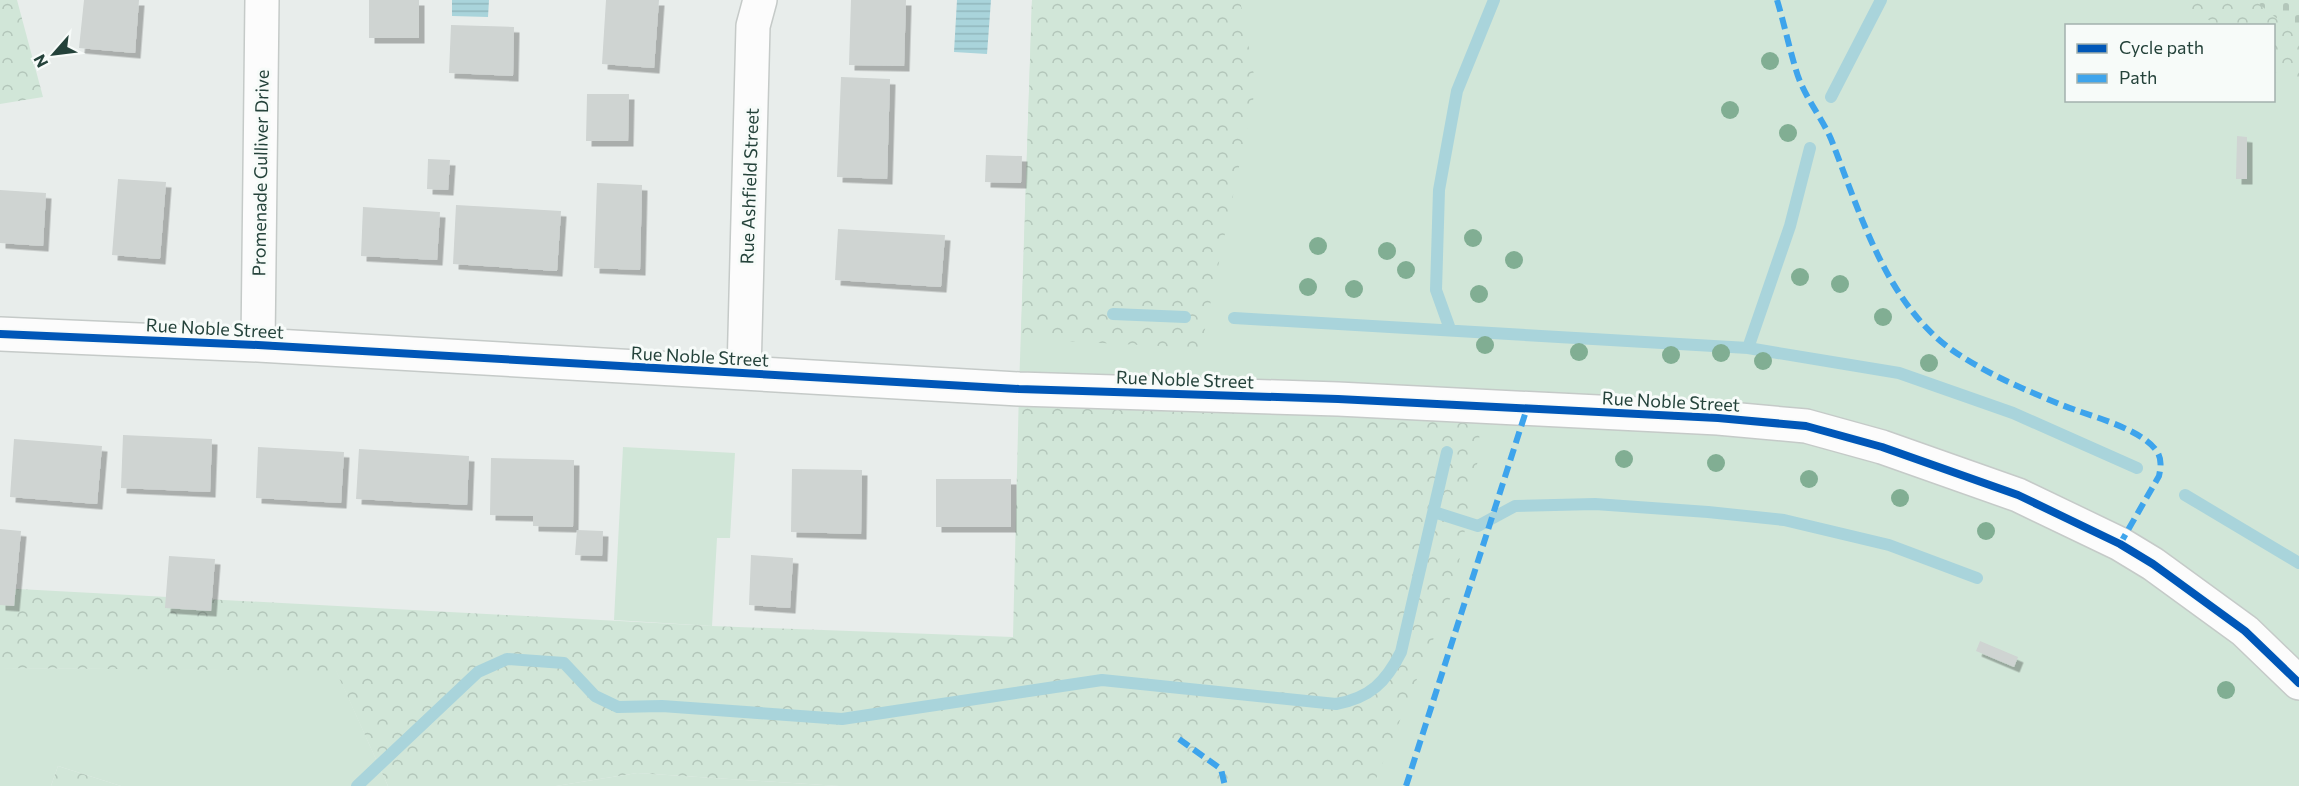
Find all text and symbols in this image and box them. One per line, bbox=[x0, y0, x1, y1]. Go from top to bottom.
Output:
north arrow bbox=[24, 24, 84, 84]
legend bbox=[2065, 24, 2275, 102]
text: Cycle path bbox=[2119, 36, 2204, 58]
text: N bbox=[29, 52, 52, 71]
text: Path bbox=[2119, 66, 2157, 88]
street label: Promenade Gulliver Drive bbox=[247, 69, 273, 277]
street label: Rue Ashfield Street bbox=[735, 107, 763, 265]
street label: Rue Noble Street bbox=[145, 313, 285, 343]
street label: Rue Noble Street bbox=[630, 341, 770, 371]
street label: Rue Noble Street bbox=[1115, 366, 1255, 392]
street label: Rue Noble Street bbox=[1601, 386, 1741, 416]

